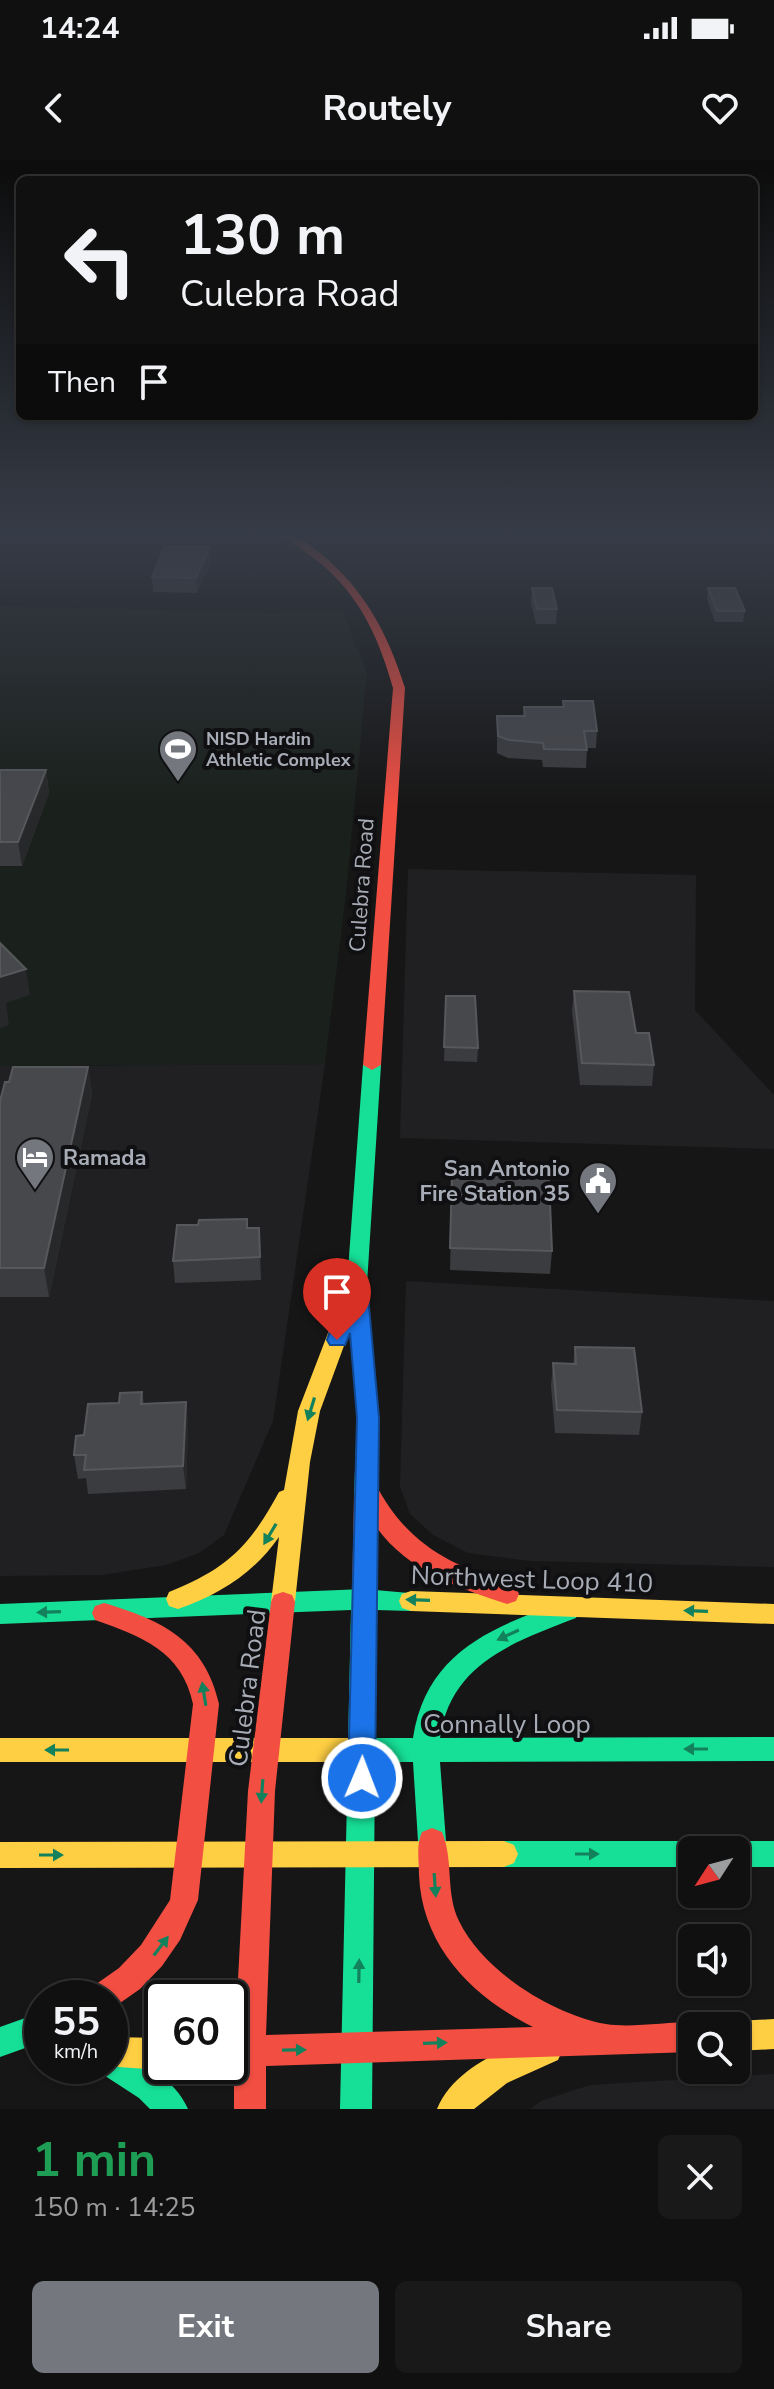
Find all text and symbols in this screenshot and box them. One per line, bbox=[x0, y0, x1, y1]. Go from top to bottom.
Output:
text: 14:24 bbox=[40, 8, 119, 49]
text: Routely bbox=[323, 84, 451, 133]
icon: back bbox=[32, 86, 76, 130]
icon: heart bbox=[698, 86, 742, 130]
text: 130 m bbox=[180, 197, 345, 274]
icon: left bbox=[48, 208, 152, 312]
text: Culebra Road bbox=[180, 270, 399, 319]
icon: arrive bbox=[132, 360, 176, 404]
text: Then bbox=[48, 362, 116, 403]
place label: NISD Hardin Athletic Complex bbox=[206, 727, 351, 772]
sports icon: NISD Hardin Athletic Complex bbox=[157, 728, 199, 783]
street label: Culebra Road bbox=[342, 817, 382, 953]
hotel icon: Ramada bbox=[14, 1136, 56, 1191]
place label: Ramada bbox=[63, 1143, 147, 1173]
place label: San Antonio Fire Station 35 bbox=[420, 1154, 570, 1209]
public building icon: San Antonio Fire Station 35 bbox=[577, 1160, 619, 1215]
pin bbox=[303, 1258, 371, 1340]
icon: arrive bbox=[315, 1270, 359, 1314]
one-way arrow bbox=[304, 1398, 317, 1422]
one-way arrow bbox=[263, 1523, 277, 1545]
street label: Northwest Loop 410 bbox=[410, 1558, 654, 1601]
one-way arrow bbox=[405, 1593, 430, 1606]
one-way arrow bbox=[683, 1605, 708, 1618]
one-way arrow bbox=[36, 1606, 61, 1619]
street label: Culebra Road bbox=[220, 1607, 275, 1769]
one-way arrow bbox=[496, 1628, 519, 1642]
one-way arrow bbox=[197, 1681, 210, 1706]
street label: Connally Loop bbox=[423, 1707, 591, 1742]
position arrow bbox=[320, 1736, 404, 1820]
one-way arrow bbox=[683, 1743, 708, 1755]
one-way arrow bbox=[44, 1744, 69, 1756]
one-way arrow bbox=[255, 1779, 268, 1804]
north arrow bbox=[678, 1836, 750, 1908]
map controls bbox=[678, 1836, 750, 2084]
one-way arrow bbox=[575, 1848, 600, 1860]
one-way arrow bbox=[39, 1849, 64, 1861]
one-way arrow bbox=[429, 1873, 442, 1898]
button: sound bbox=[678, 1924, 750, 1996]
one-way arrow bbox=[152, 1936, 168, 1956]
one-way arrow bbox=[353, 1958, 365, 1983]
speed limit sign: 60 bbox=[144, 1980, 248, 2084]
text: 55 bbox=[52, 1995, 100, 2049]
button: search bbox=[678, 2012, 750, 2084]
one-way arrow bbox=[423, 2037, 448, 2050]
text: km/h bbox=[54, 2038, 98, 2065]
one-way arrow bbox=[282, 2044, 307, 2057]
text: 1 min bbox=[32, 2127, 156, 2193]
button: close bbox=[658, 2135, 742, 2219]
text: 150 m · 14:25 bbox=[32, 2190, 195, 2225]
button: Exit bbox=[32, 2281, 379, 2373]
button: Share bbox=[395, 2281, 742, 2373]

